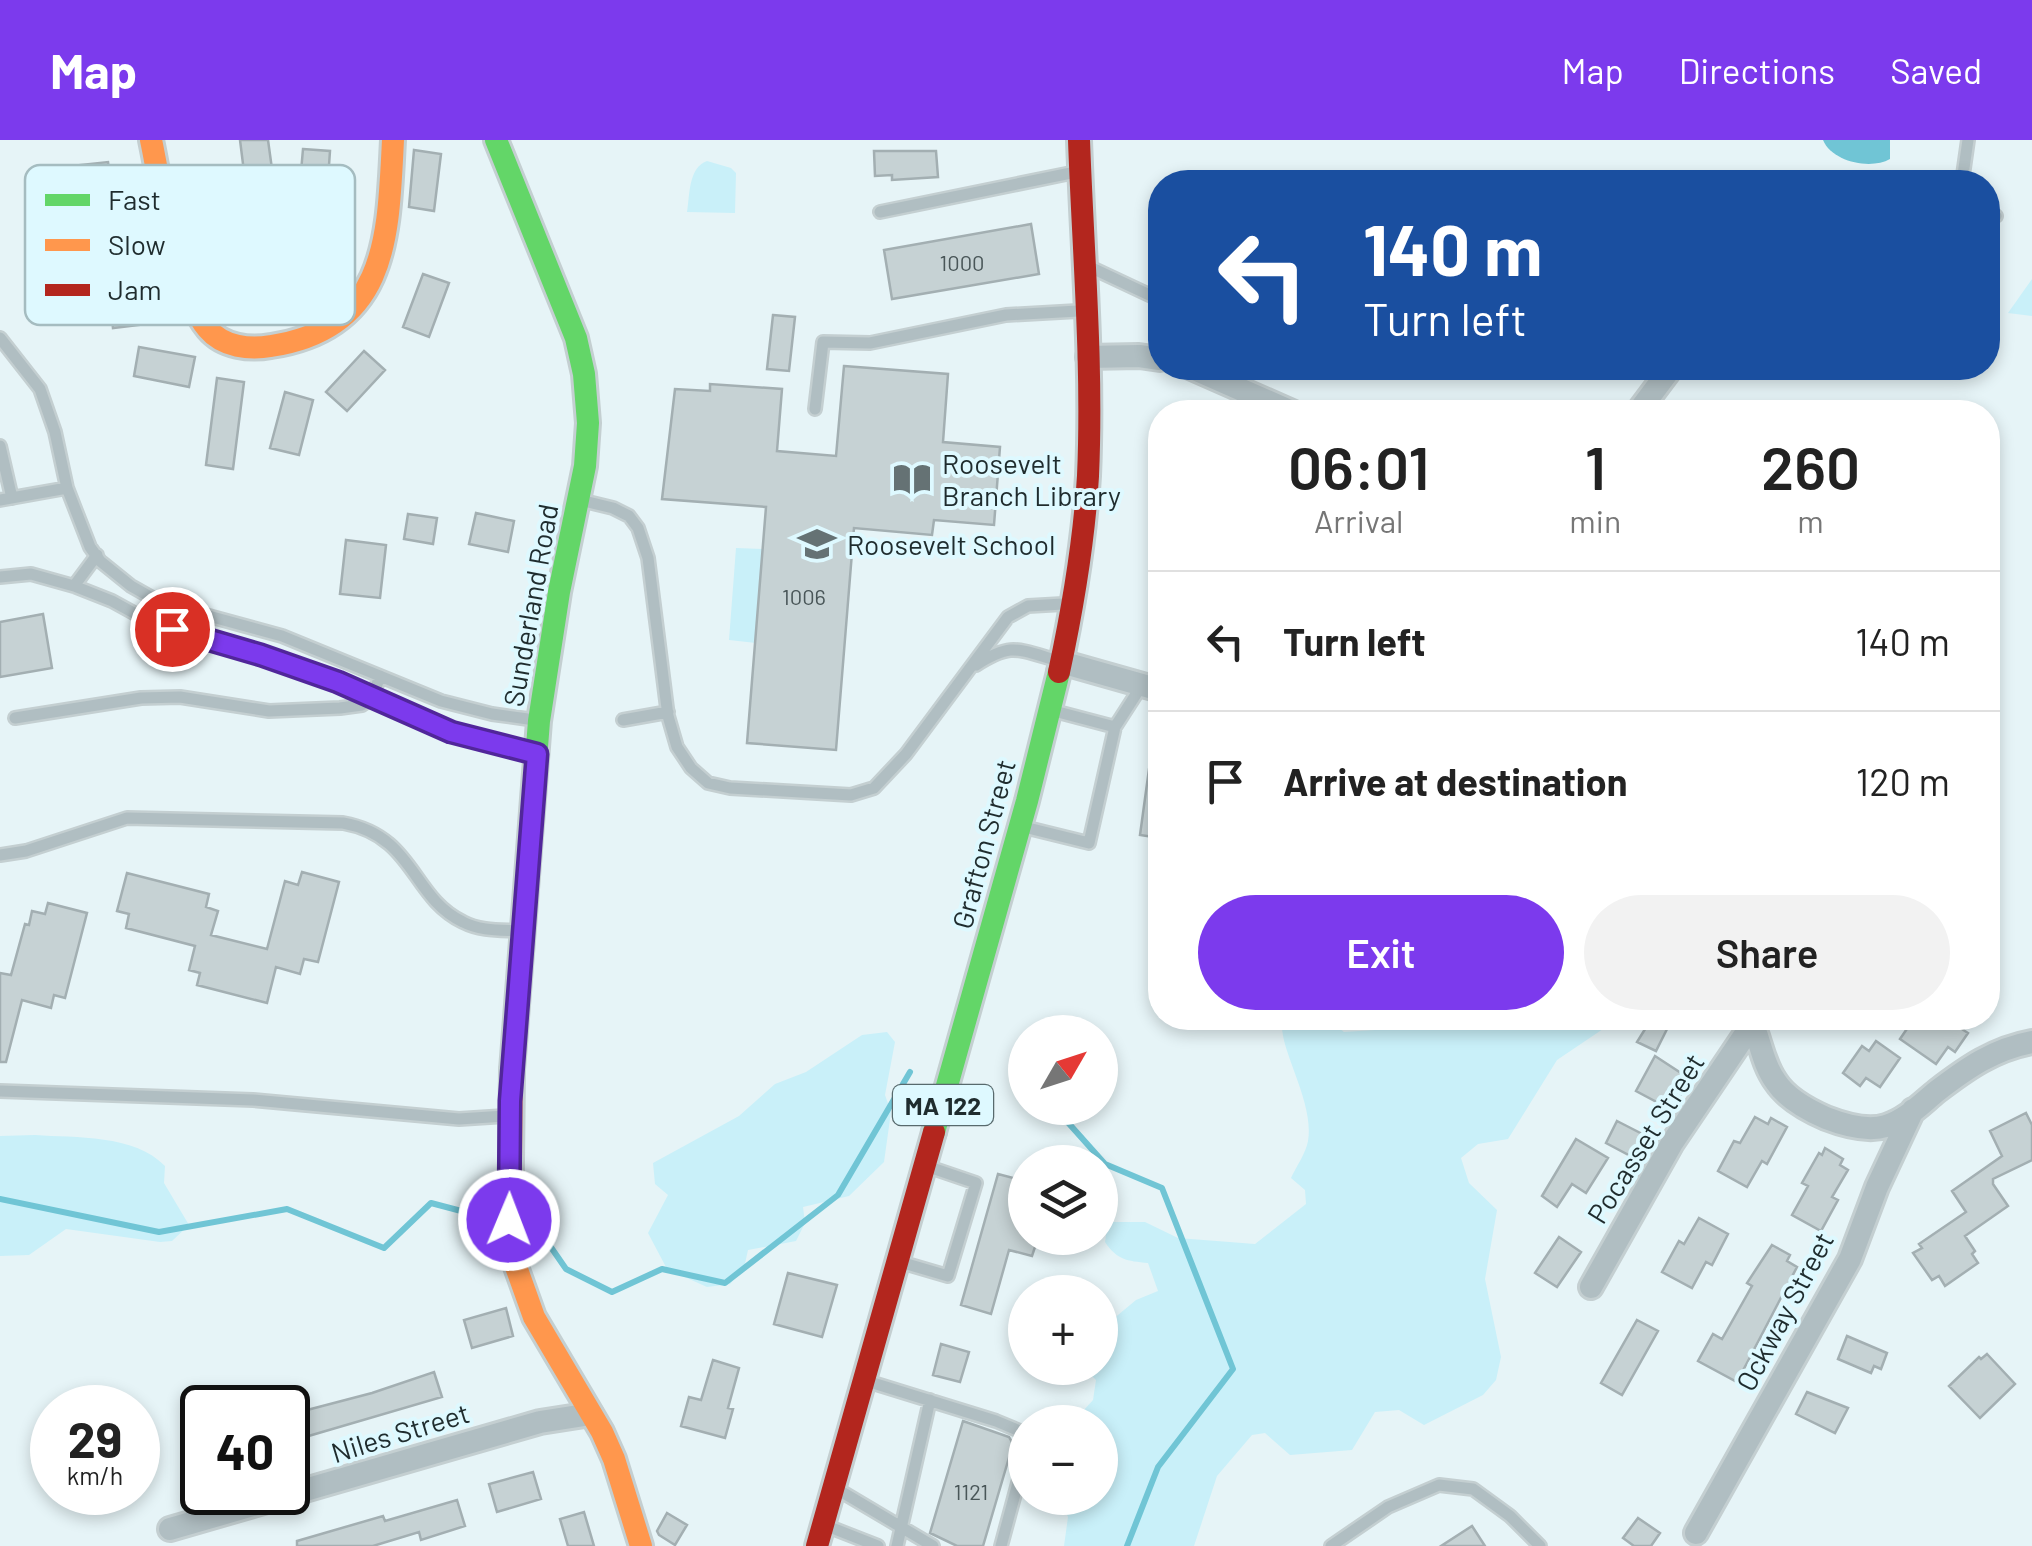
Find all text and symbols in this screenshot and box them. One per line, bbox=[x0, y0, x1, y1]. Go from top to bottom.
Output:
text: Map bbox=[50, 41, 137, 99]
text: Map bbox=[1562, 49, 1624, 91]
text: Directions bbox=[1679, 49, 1835, 91]
text: Saved bbox=[1890, 49, 1982, 91]
legend bbox=[25, 165, 355, 325]
text: Fast bbox=[108, 182, 161, 216]
text: 140 m bbox=[1363, 206, 1542, 290]
icon: left bbox=[1198, 210, 1328, 340]
text: Slow bbox=[108, 227, 166, 261]
house number: 1000 bbox=[940, 249, 985, 275]
text: Jam bbox=[108, 272, 162, 306]
text: Turn left bbox=[1363, 291, 1527, 345]
text: 06:01 bbox=[1288, 430, 1429, 502]
text: 1 bbox=[1585, 430, 1606, 502]
text: 260 bbox=[1761, 430, 1860, 502]
place label: Roosevelt Branch Library bbox=[942, 446, 1121, 512]
library icon: Roosevelt Branch Library bbox=[891, 458, 933, 500]
street label: Sunderland Road bbox=[495, 501, 565, 709]
text: Arrival bbox=[1314, 501, 1403, 539]
text: min bbox=[1569, 501, 1621, 539]
text: m bbox=[1797, 501, 1824, 539]
school or university icon: Roosevelt School bbox=[796, 523, 838, 565]
place label: Roosevelt School bbox=[847, 527, 1055, 561]
house number: 1006 bbox=[782, 583, 826, 609]
pin bbox=[130, 587, 215, 672]
icon: arrive bbox=[145, 602, 200, 657]
icon: left bbox=[1198, 614, 1253, 669]
text: Turn left bbox=[1283, 618, 1426, 664]
text: 140 m bbox=[1855, 618, 1950, 664]
icon: arrive bbox=[1198, 754, 1253, 809]
street label: Grafton Street bbox=[944, 756, 1022, 932]
text: Arrive at destination bbox=[1283, 758, 1628, 804]
text: 120 m bbox=[1856, 758, 1950, 804]
button: Exit bbox=[1198, 895, 1564, 1010]
button: Share bbox=[1584, 895, 1950, 1010]
north arrow bbox=[1008, 1015, 1118, 1125]
map controls bbox=[1008, 1015, 1118, 1515]
street label: Pocasset Street bbox=[1579, 1047, 1711, 1229]
road number: MA 122 bbox=[893, 1085, 993, 1125]
button: layers bbox=[1008, 1145, 1118, 1255]
position arrow bbox=[457, 1168, 561, 1272]
street label: Ockway Street bbox=[1728, 1226, 1840, 1396]
button: + bbox=[1008, 1275, 1118, 1385]
speed limit sign: 40 bbox=[180, 1385, 310, 1515]
street label: Niles Street bbox=[327, 1395, 473, 1469]
button: − bbox=[1008, 1405, 1118, 1515]
text: 29 bbox=[68, 1408, 122, 1468]
text: km/h bbox=[67, 1460, 123, 1490]
house number: 1121 bbox=[954, 1478, 988, 1504]

